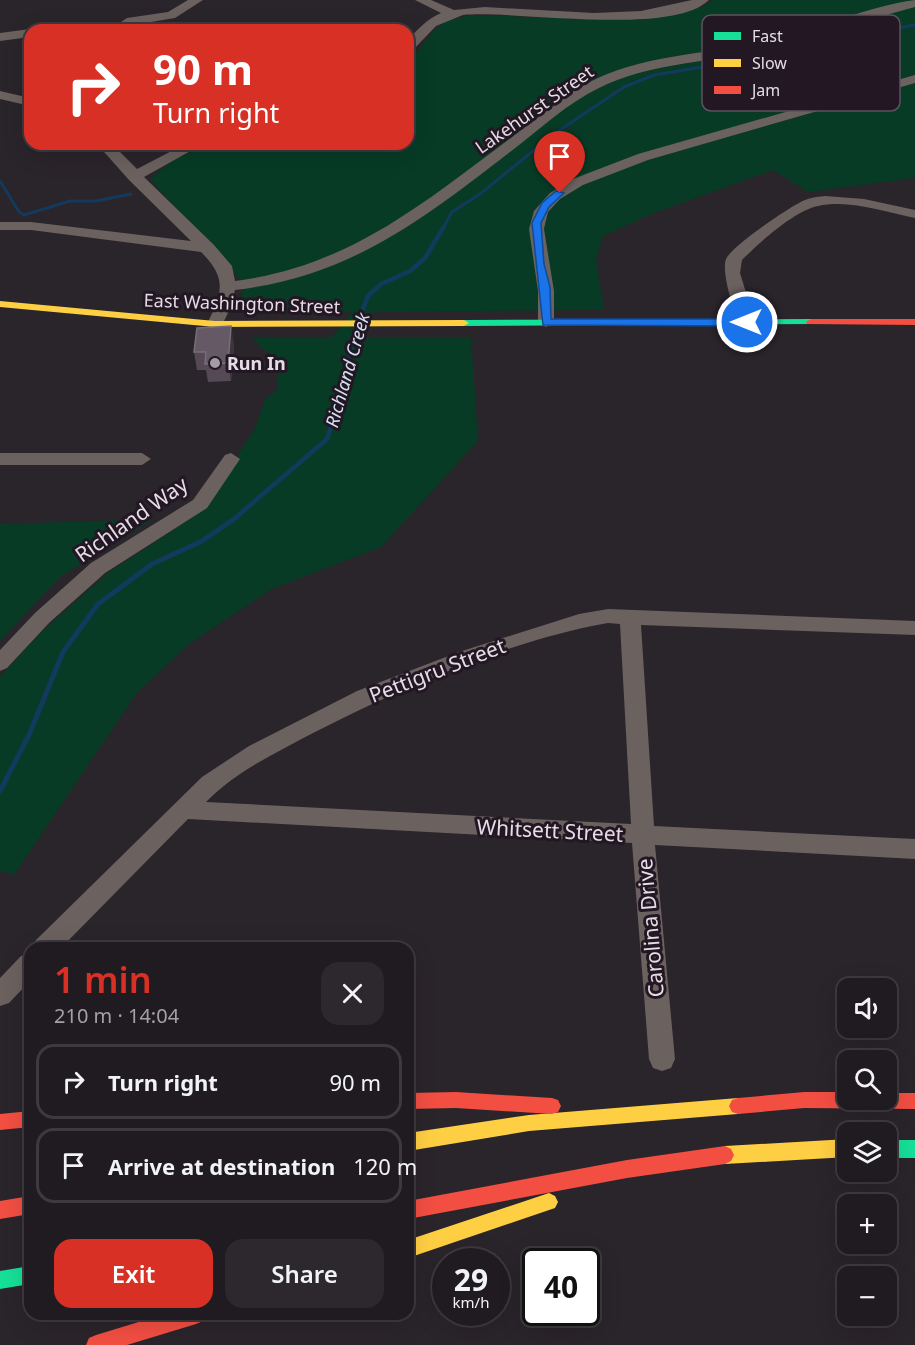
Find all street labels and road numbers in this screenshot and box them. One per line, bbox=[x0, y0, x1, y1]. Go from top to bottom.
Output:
street label: Lakehurst Street bbox=[470, 59, 598, 159]
street label: East Washington Street bbox=[143, 288, 341, 318]
street label: Richland Way bbox=[69, 470, 193, 568]
street label: Pettigru Street bbox=[365, 631, 510, 709]
street label: Whitsett Street bbox=[476, 812, 624, 848]
street label: Carolina Drive bbox=[630, 858, 670, 998]

